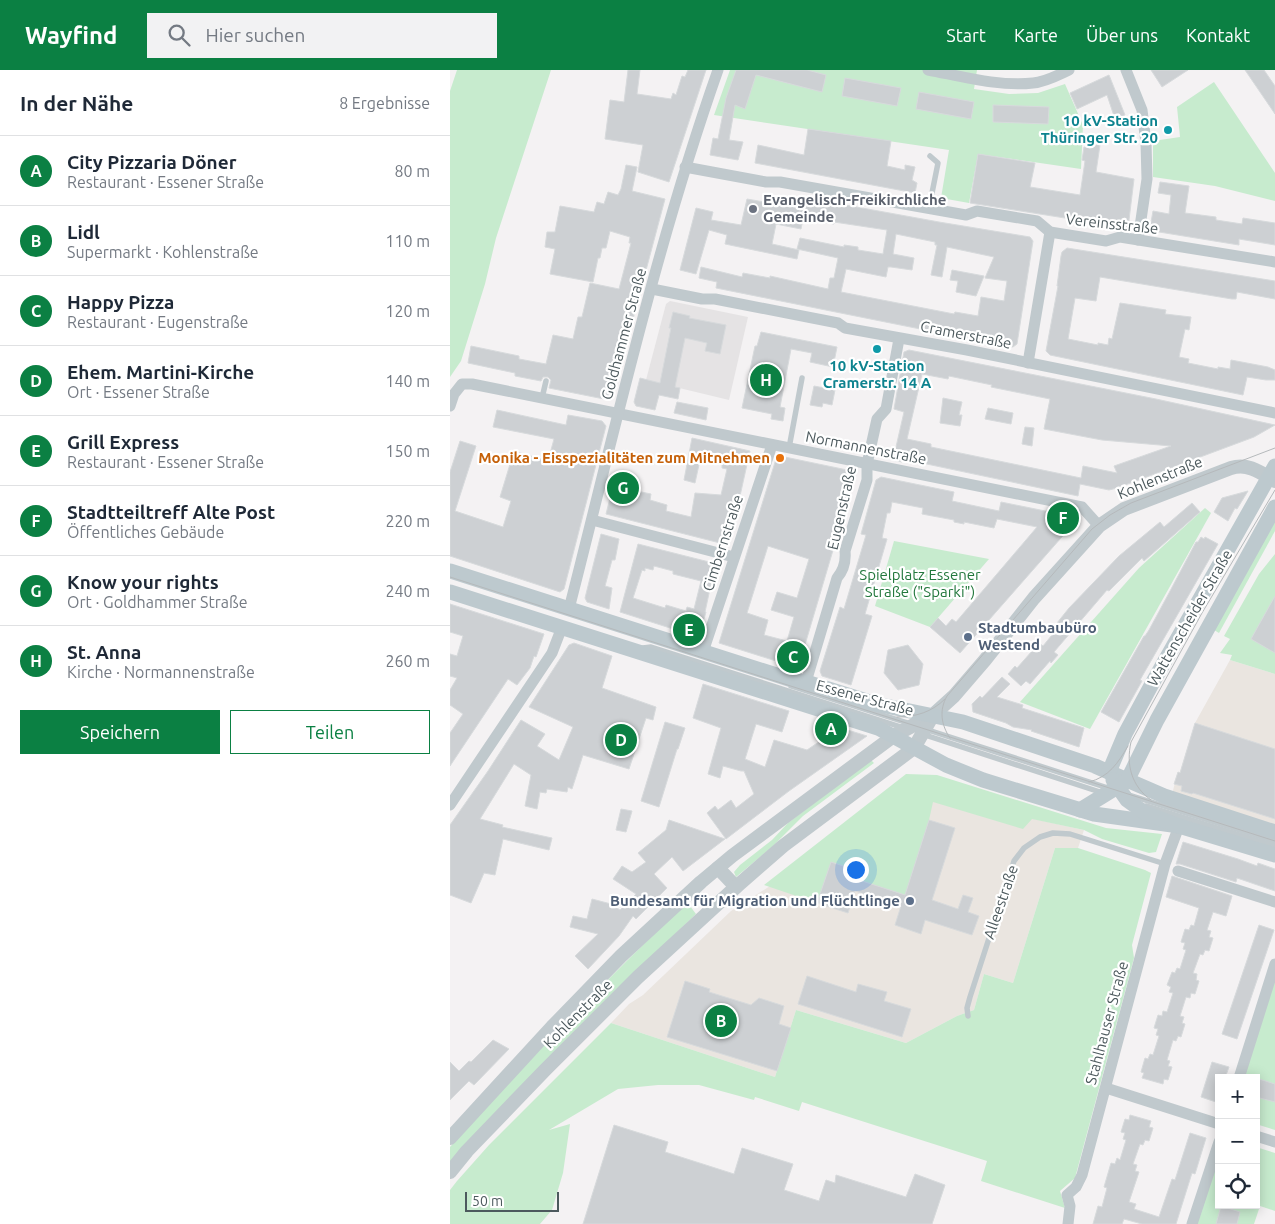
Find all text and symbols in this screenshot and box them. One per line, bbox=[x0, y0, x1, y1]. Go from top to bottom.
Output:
search box bbox=[147, 13, 497, 58]
icon: search bbox=[165, 21, 193, 49]
text: Wayfind bbox=[25, 22, 117, 49]
text: Hier suchen bbox=[205, 24, 305, 46]
text: Start bbox=[946, 25, 986, 45]
text: Karte bbox=[1014, 25, 1058, 45]
text: Über uns bbox=[1086, 25, 1158, 45]
text: Kontakt bbox=[1186, 25, 1250, 45]
text: In der Nähe bbox=[20, 91, 133, 115]
text: 8 Ergebnisse bbox=[339, 94, 430, 112]
place label: 10 kV-Station Thüringer Str. 20 bbox=[1041, 112, 1158, 146]
marker: 10 kV-Station Thüringer Str. 20 bbox=[1162, 124, 1174, 136]
text: City Pizzaria Döner bbox=[67, 151, 236, 173]
text: A bbox=[30, 162, 42, 180]
text: 80 m bbox=[394, 162, 430, 180]
text: Restaurant · Essener Straße bbox=[67, 173, 264, 191]
place label: Evangelisch-Freikirchliche Gemeinde bbox=[763, 191, 946, 225]
marker: Evangelisch-Freikirchliche Gemeinde bbox=[747, 203, 759, 215]
street label: Vereinsstraße bbox=[1065, 210, 1159, 237]
text: Lidl bbox=[67, 221, 100, 243]
text: B bbox=[31, 232, 41, 250]
text: 110 m bbox=[385, 232, 430, 250]
text: Supermarkt · Kohlenstraße bbox=[67, 243, 259, 261]
street label: Goldhammer Straße bbox=[598, 266, 649, 401]
text: Happy Pizza bbox=[67, 291, 174, 313]
text: C bbox=[31, 302, 41, 320]
text: 120 m bbox=[385, 302, 430, 320]
text: Restaurant · Eugenstraße bbox=[67, 313, 248, 331]
street label: Cramerstraße bbox=[919, 317, 1013, 352]
marker: 10 kV-Station Cramerstr. 14 A bbox=[871, 343, 883, 355]
place label: 10 kV-Station Cramerstr. 14 A bbox=[823, 357, 932, 391]
text: Ehem. Martini-Kirche bbox=[67, 361, 254, 383]
pin: H bbox=[750, 361, 782, 399]
text: D bbox=[30, 372, 42, 390]
text: 140 m bbox=[385, 372, 430, 390]
text: Ort · Essener Straße bbox=[67, 383, 210, 401]
street label: Normannenstraße bbox=[804, 427, 928, 468]
text: Grill Express bbox=[67, 431, 179, 453]
text: E bbox=[31, 442, 41, 460]
text: 150 m bbox=[385, 442, 430, 460]
place label: Monika - Eisspezialitäten zum Mitnehmen bbox=[478, 449, 770, 466]
marker: Monika - Eisspezialitäten zum Mitnehmen bbox=[774, 452, 786, 464]
text: Restaurant · Essener Straße bbox=[67, 453, 264, 471]
street label: Kohlenstraße bbox=[1115, 453, 1205, 502]
street label: Eugenstraße bbox=[824, 464, 859, 551]
pin: G bbox=[607, 469, 639, 507]
street label: Cimbernstraße bbox=[699, 493, 746, 593]
pin: F bbox=[1047, 499, 1079, 537]
text: Stadtteiltreff Alte Post bbox=[67, 501, 275, 523]
text: F bbox=[32, 512, 41, 530]
text: 220 m bbox=[385, 512, 430, 530]
text: Öffentliches Gebäude bbox=[67, 523, 224, 541]
street label: Wattenscheider Straße bbox=[1144, 547, 1236, 689]
park label: Spielplatz Essener Straße ("Sparki") bbox=[859, 566, 981, 600]
text: Know your rights bbox=[67, 571, 219, 593]
text: G bbox=[30, 582, 42, 600]
text: 240 m bbox=[385, 582, 430, 600]
text: Ort · Goldhammer Straße bbox=[67, 593, 248, 611]
pin: E bbox=[673, 611, 705, 649]
place label: Stadtumbaubüro Westend bbox=[978, 619, 1097, 653]
marker: Stadtumbaubüro Westend bbox=[962, 631, 974, 643]
pin: C bbox=[777, 638, 809, 676]
text: St. Anna bbox=[67, 641, 141, 663]
text: H bbox=[30, 652, 42, 670]
text: 260 m bbox=[385, 652, 430, 670]
text: Kirche · Normannenstraße bbox=[67, 663, 255, 681]
street label: Essener Straße bbox=[815, 676, 916, 719]
button: Speichern bbox=[20, 710, 220, 754]
button: Teilen bbox=[230, 710, 430, 754]
pin: A bbox=[815, 710, 847, 748]
pin: D bbox=[605, 721, 637, 759]
your location bbox=[843, 857, 869, 883]
street label: Alleestraße bbox=[980, 863, 1021, 941]
place label: Bundesamt für Migration und Flüchtlinge bbox=[610, 892, 900, 909]
marker: Bundesamt für Migration und Flüchtlinge bbox=[904, 895, 916, 907]
street label: Stahlhauser Straße bbox=[1082, 959, 1131, 1086]
street label: Kohlenstraße bbox=[540, 976, 616, 1052]
pin: B bbox=[705, 1002, 737, 1040]
map controls bbox=[1215, 1074, 1260, 1209]
button: + bbox=[1215, 1074, 1260, 1119]
button: − bbox=[1215, 1119, 1260, 1164]
button: locate bbox=[1215, 1164, 1260, 1209]
scale bar bbox=[465, 1189, 559, 1212]
text: 50 m bbox=[472, 1193, 503, 1209]

